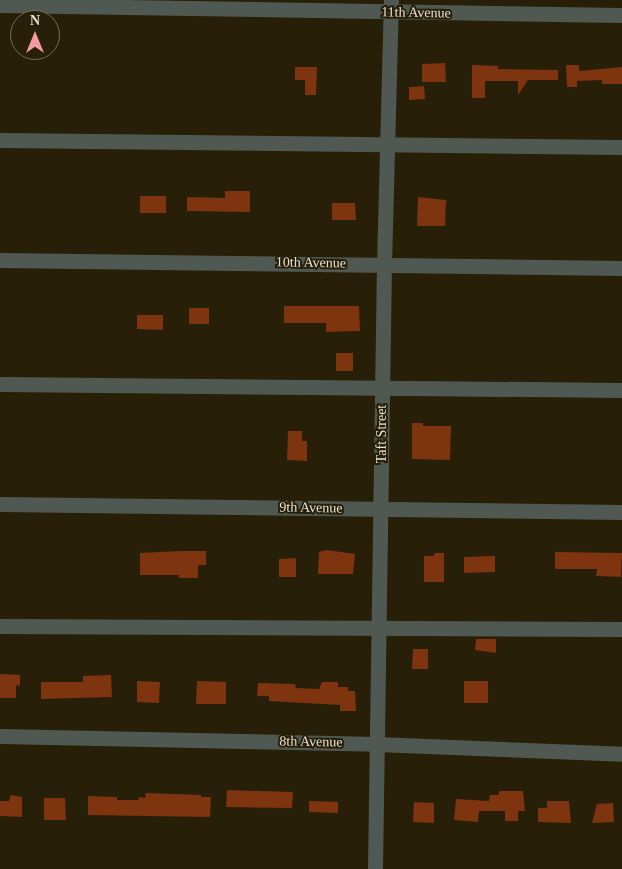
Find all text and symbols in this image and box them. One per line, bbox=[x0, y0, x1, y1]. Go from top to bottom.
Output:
street label: 11th Avenue bbox=[381, 4, 451, 22]
north arrow bbox=[10, 10, 60, 60]
text: N bbox=[30, 13, 40, 28]
street label: 10th Avenue bbox=[275, 254, 347, 272]
street label: Taft Street bbox=[374, 405, 390, 463]
street label: 9th Avenue bbox=[279, 499, 343, 517]
street label: 8th Avenue bbox=[279, 733, 343, 751]

